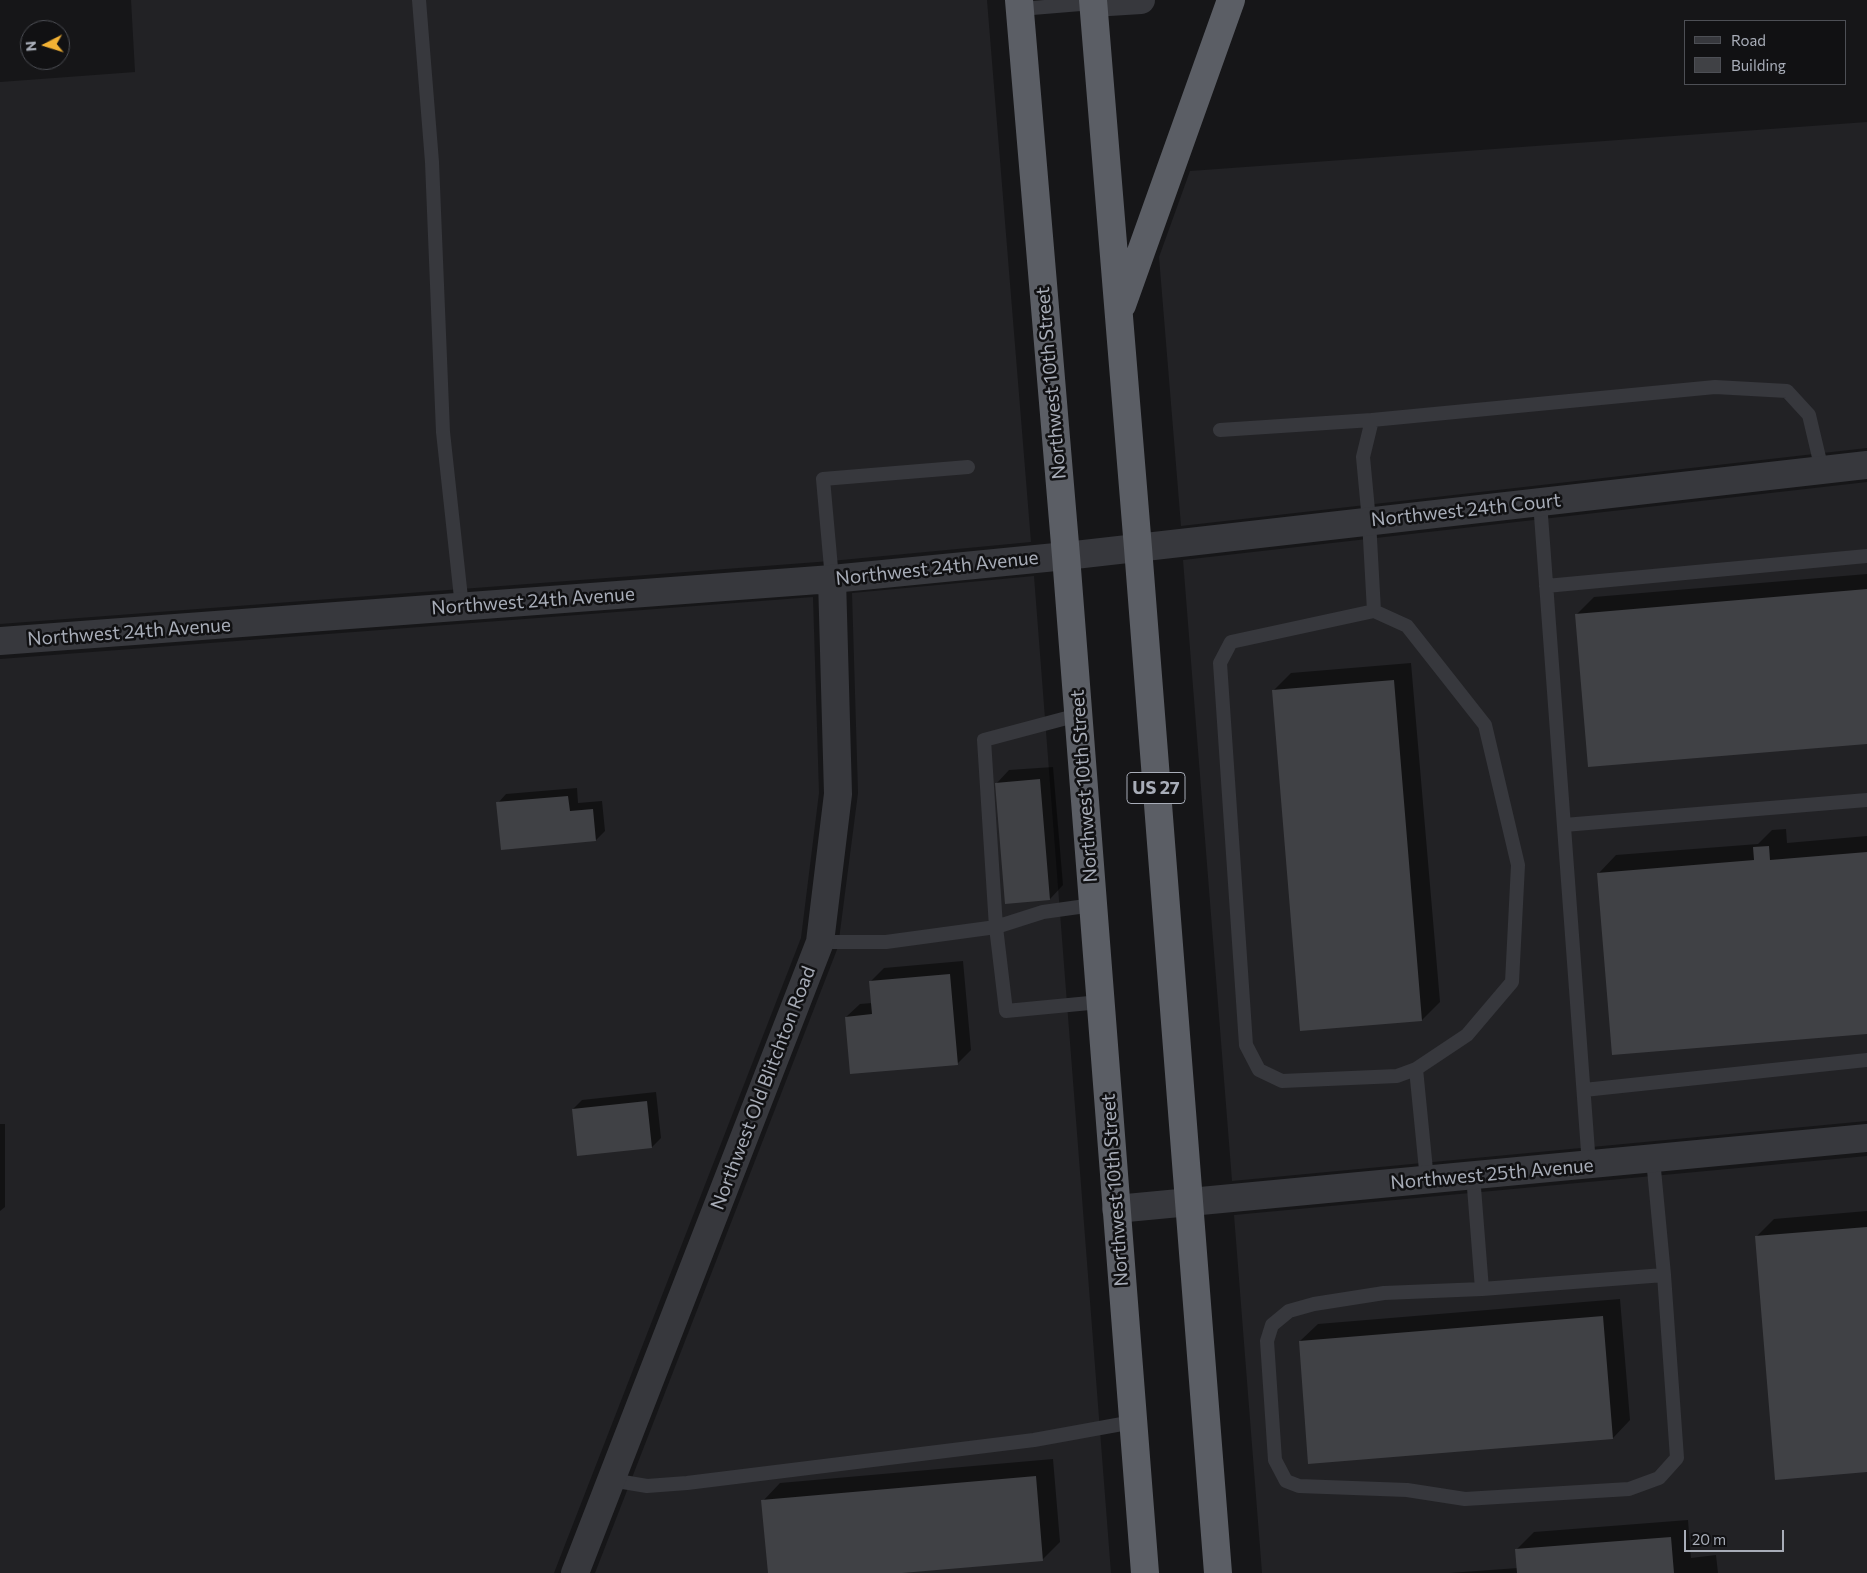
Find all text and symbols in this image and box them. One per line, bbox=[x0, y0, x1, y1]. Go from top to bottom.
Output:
north arrow bbox=[20, 20, 70, 70]
legend bbox=[1684, 20, 1847, 85]
text: Road bbox=[1731, 31, 1766, 49]
text: N bbox=[22, 40, 39, 52]
text: Building bbox=[1731, 56, 1786, 74]
street label: Northwest 10th Street bbox=[1031, 286, 1071, 480]
street label: Northwest 24th Court bbox=[1370, 489, 1562, 531]
street label: Northwest 24th Avenue bbox=[834, 546, 1040, 590]
street label: Northwest 24th Avenue bbox=[430, 583, 636, 619]
street label: Northwest 24th Avenue bbox=[26, 614, 232, 650]
street label: Northwest 10th Street bbox=[1066, 689, 1102, 883]
road number: US 27 bbox=[1127, 772, 1185, 804]
street label: Northwest Old Blitchton Road bbox=[706, 963, 820, 1213]
street label: Northwest 10th Street bbox=[1097, 1093, 1133, 1287]
street label: Northwest 25th Avenue bbox=[1390, 1154, 1594, 1194]
scale bar bbox=[1687, 1520, 1787, 1552]
text: 20 m bbox=[1692, 1530, 1726, 1548]

